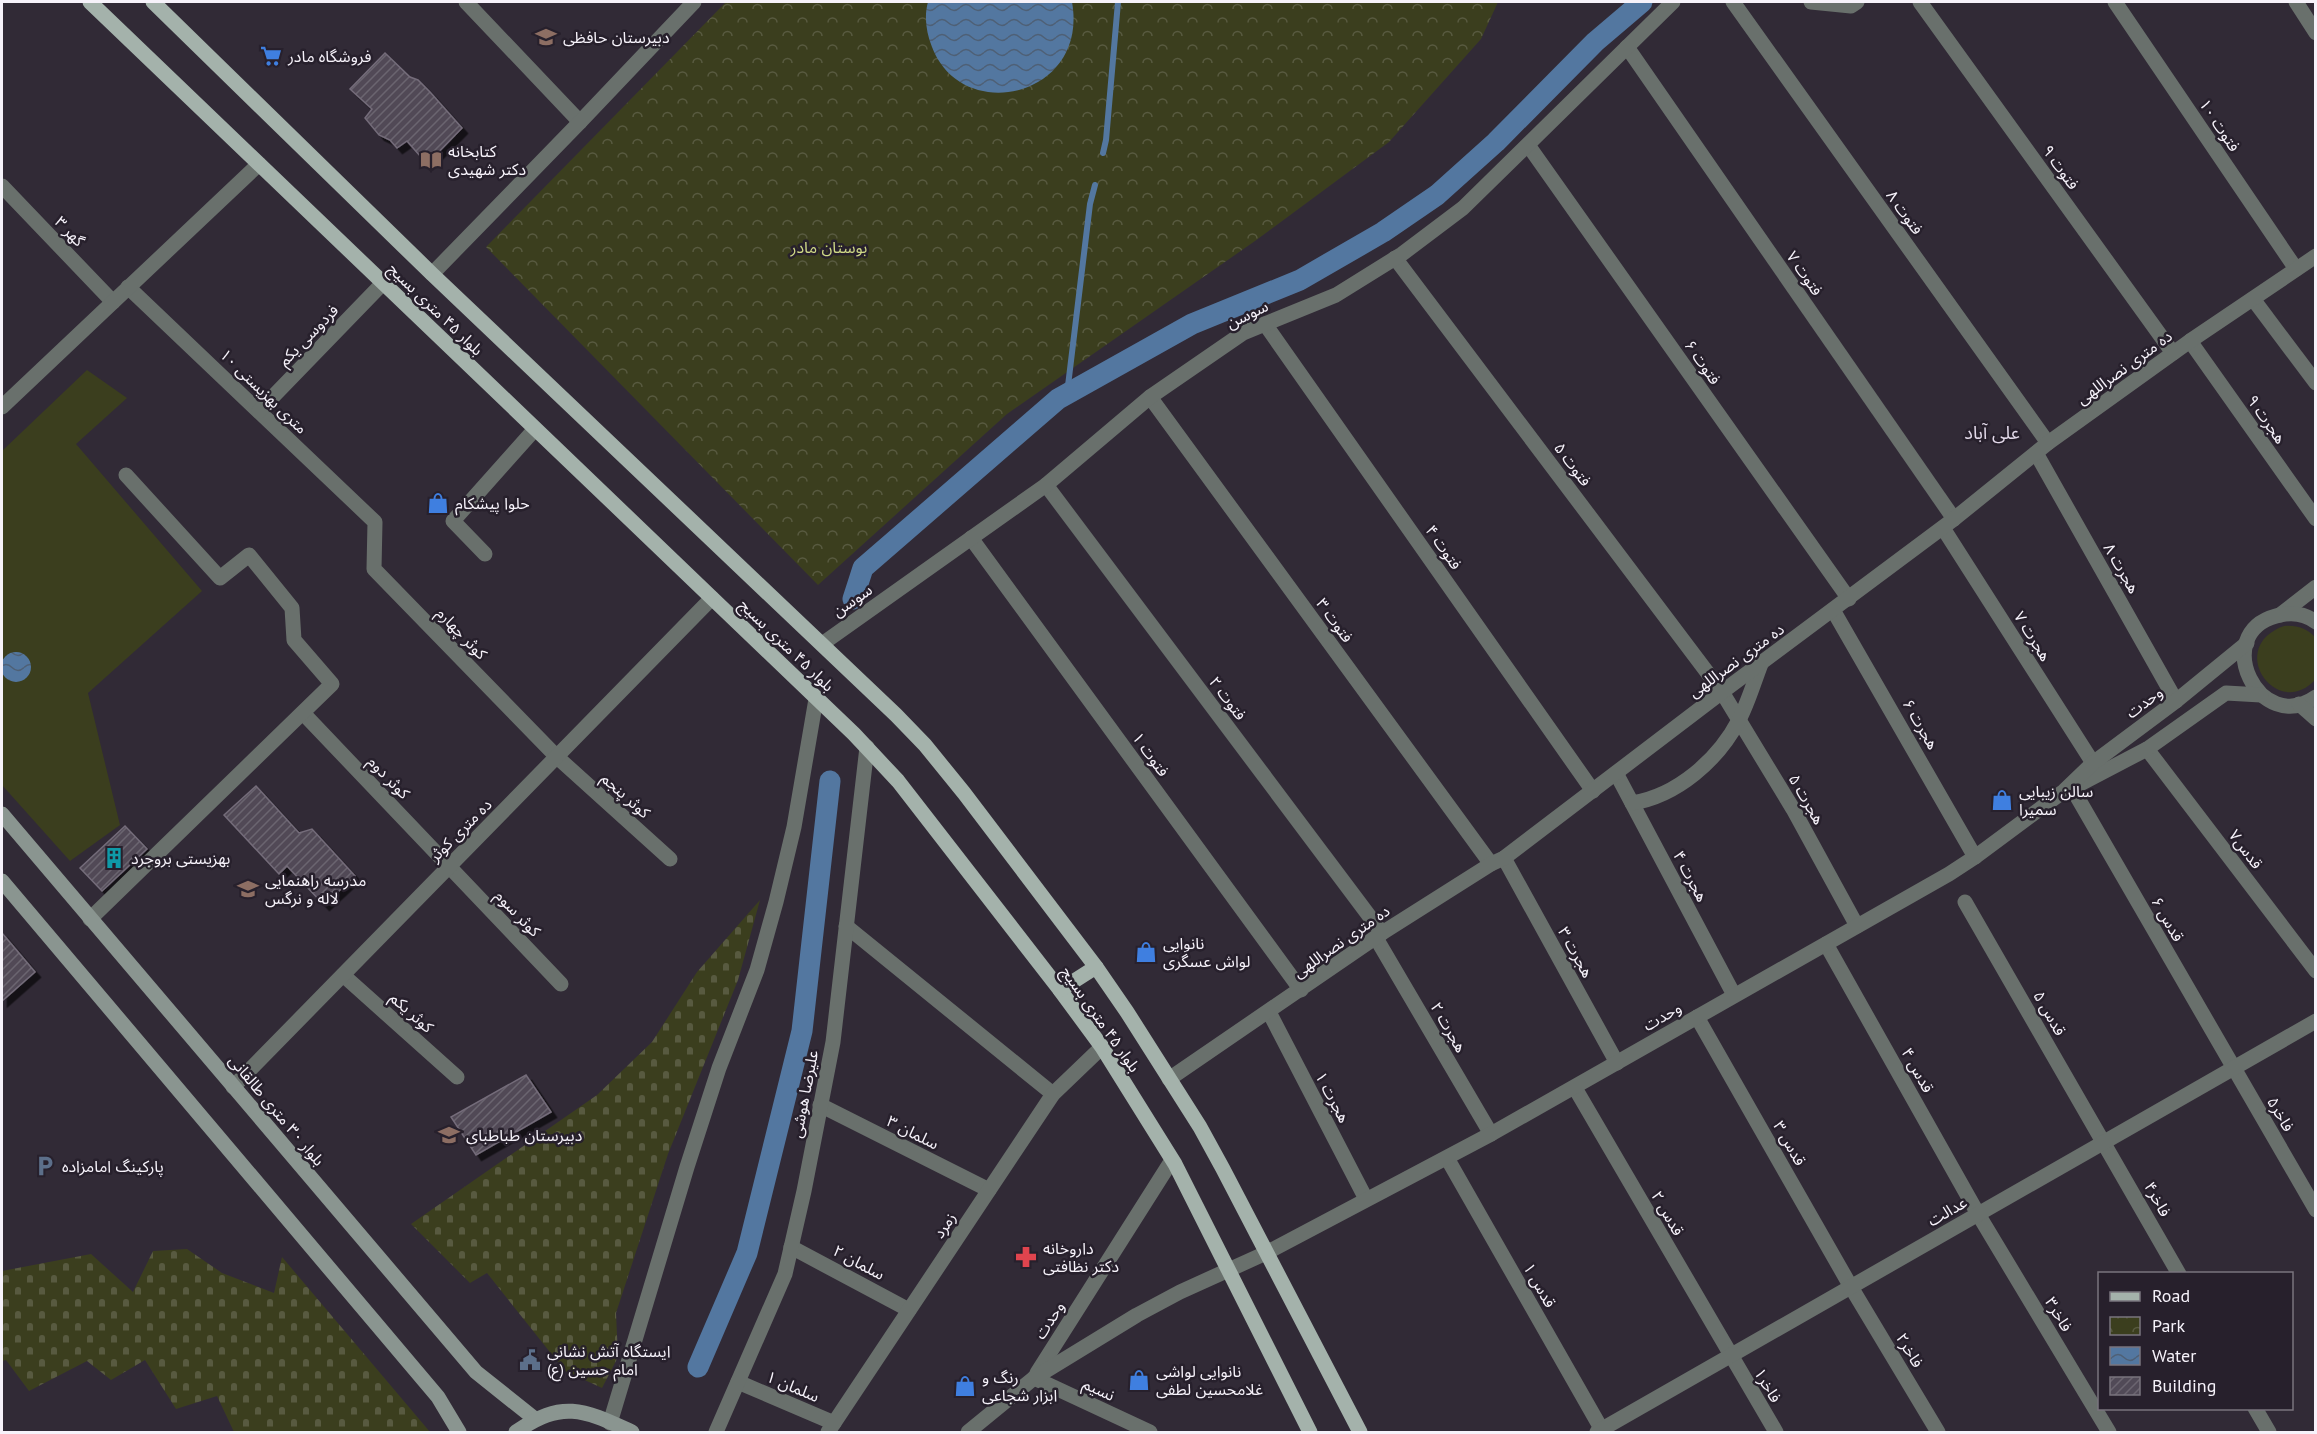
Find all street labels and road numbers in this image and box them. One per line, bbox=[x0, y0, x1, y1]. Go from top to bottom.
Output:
street label: فتوت ۱۰ bbox=[2195, 95, 2245, 155]
street label: فتوت ۹ bbox=[2038, 141, 2084, 193]
street label: فتوت ۸ bbox=[1882, 186, 1928, 238]
street label: گهر ۳ bbox=[51, 212, 89, 251]
street label: فتوت ۷ bbox=[1782, 247, 1828, 299]
street label: بلوار ۴۵ متری بسیج bbox=[382, 259, 488, 362]
street label: سوسن bbox=[1223, 295, 1271, 333]
street label: فردوسی یکم bbox=[274, 300, 345, 372]
street label: ده متری نصراللهی bbox=[2072, 326, 2176, 408]
street label: فتوت ۶ bbox=[1680, 336, 1726, 388]
street label: ۱۰ متری بهزیستی bbox=[216, 344, 312, 438]
street label: هجرت ۹ bbox=[2243, 391, 2291, 447]
street label: فتوت ۵ bbox=[1550, 438, 1596, 490]
street label: فتوت ۴ bbox=[1421, 521, 1467, 573]
street label: هجرت ۸ bbox=[2100, 539, 2144, 597]
street label: سوسن bbox=[828, 579, 876, 621]
street label: فتوت ۳ bbox=[1312, 594, 1358, 646]
street label: بلوار ۴۵ متری بسیج bbox=[733, 595, 839, 698]
street label: کوثر چهارم bbox=[430, 603, 492, 666]
street label: هجرت ۷ bbox=[2010, 607, 2056, 665]
street label: ده متری نصراللهی bbox=[1684, 619, 1788, 701]
street label: فتوت ۲ bbox=[1205, 672, 1251, 724]
street label: وحدت bbox=[2122, 682, 2166, 722]
street label: هجرت ۶ bbox=[1899, 695, 1943, 753]
street label: فتوت ۱ bbox=[1128, 728, 1174, 780]
street label: کوثر دوم bbox=[362, 751, 415, 805]
street label: کوثر پنجم bbox=[595, 768, 655, 825]
street label: هجرت ۵ bbox=[1785, 770, 1829, 828]
street label: ده متری کوثر bbox=[424, 794, 496, 866]
street label: قدس۷ bbox=[2225, 825, 2267, 873]
street label: هجرت ۴ bbox=[1669, 847, 1713, 905]
street label: کوثر سوم bbox=[489, 885, 545, 943]
street label: قدس ۶ bbox=[2147, 893, 2189, 945]
street label: ده متری نصراللهی bbox=[1289, 900, 1393, 982]
street label: هجرت ۳ bbox=[1554, 923, 1598, 981]
street label: بلوار ۴۵ متری بسیج bbox=[1055, 962, 1145, 1077]
street label: کوثر یکم bbox=[384, 987, 438, 1039]
street label: قدس ۵ bbox=[2029, 987, 2071, 1039]
street label: وحدت bbox=[1639, 997, 1685, 1035]
street label: هجرت ۲ bbox=[1427, 998, 1471, 1056]
street label: قدس ۴ bbox=[1898, 1044, 1938, 1096]
street label: علیرضا هوشی bbox=[786, 1048, 822, 1140]
street label: بلوار ۳۰ متری طالقانی bbox=[225, 1050, 329, 1170]
street label: هجرت ۱ bbox=[1311, 1068, 1355, 1126]
street label: فاخر۵ bbox=[2263, 1093, 2299, 1135]
street label: سلمان ۳ bbox=[884, 1110, 942, 1154]
street label: قدس ۳ bbox=[1769, 1117, 1811, 1169]
street label: فاخر۴ bbox=[2140, 1178, 2176, 1220]
street label: قدس ۲ bbox=[1647, 1187, 1689, 1239]
street label: عدالت bbox=[1924, 1192, 1970, 1230]
street label: زمرد bbox=[928, 1208, 960, 1242]
street label: سلمان ۲ bbox=[830, 1240, 888, 1284]
street label: قدس ۱ bbox=[1519, 1259, 1561, 1311]
street label: فاخر۳ bbox=[2041, 1293, 2077, 1335]
street label: وحدت bbox=[1029, 1297, 1069, 1343]
street label: فاخر۲ bbox=[1892, 1329, 1928, 1371]
street label: فاخر۱ bbox=[1750, 1364, 1786, 1406]
street label: سلمان ۱ bbox=[763, 1366, 823, 1406]
street label: نسیم bbox=[1079, 1373, 1118, 1408]

